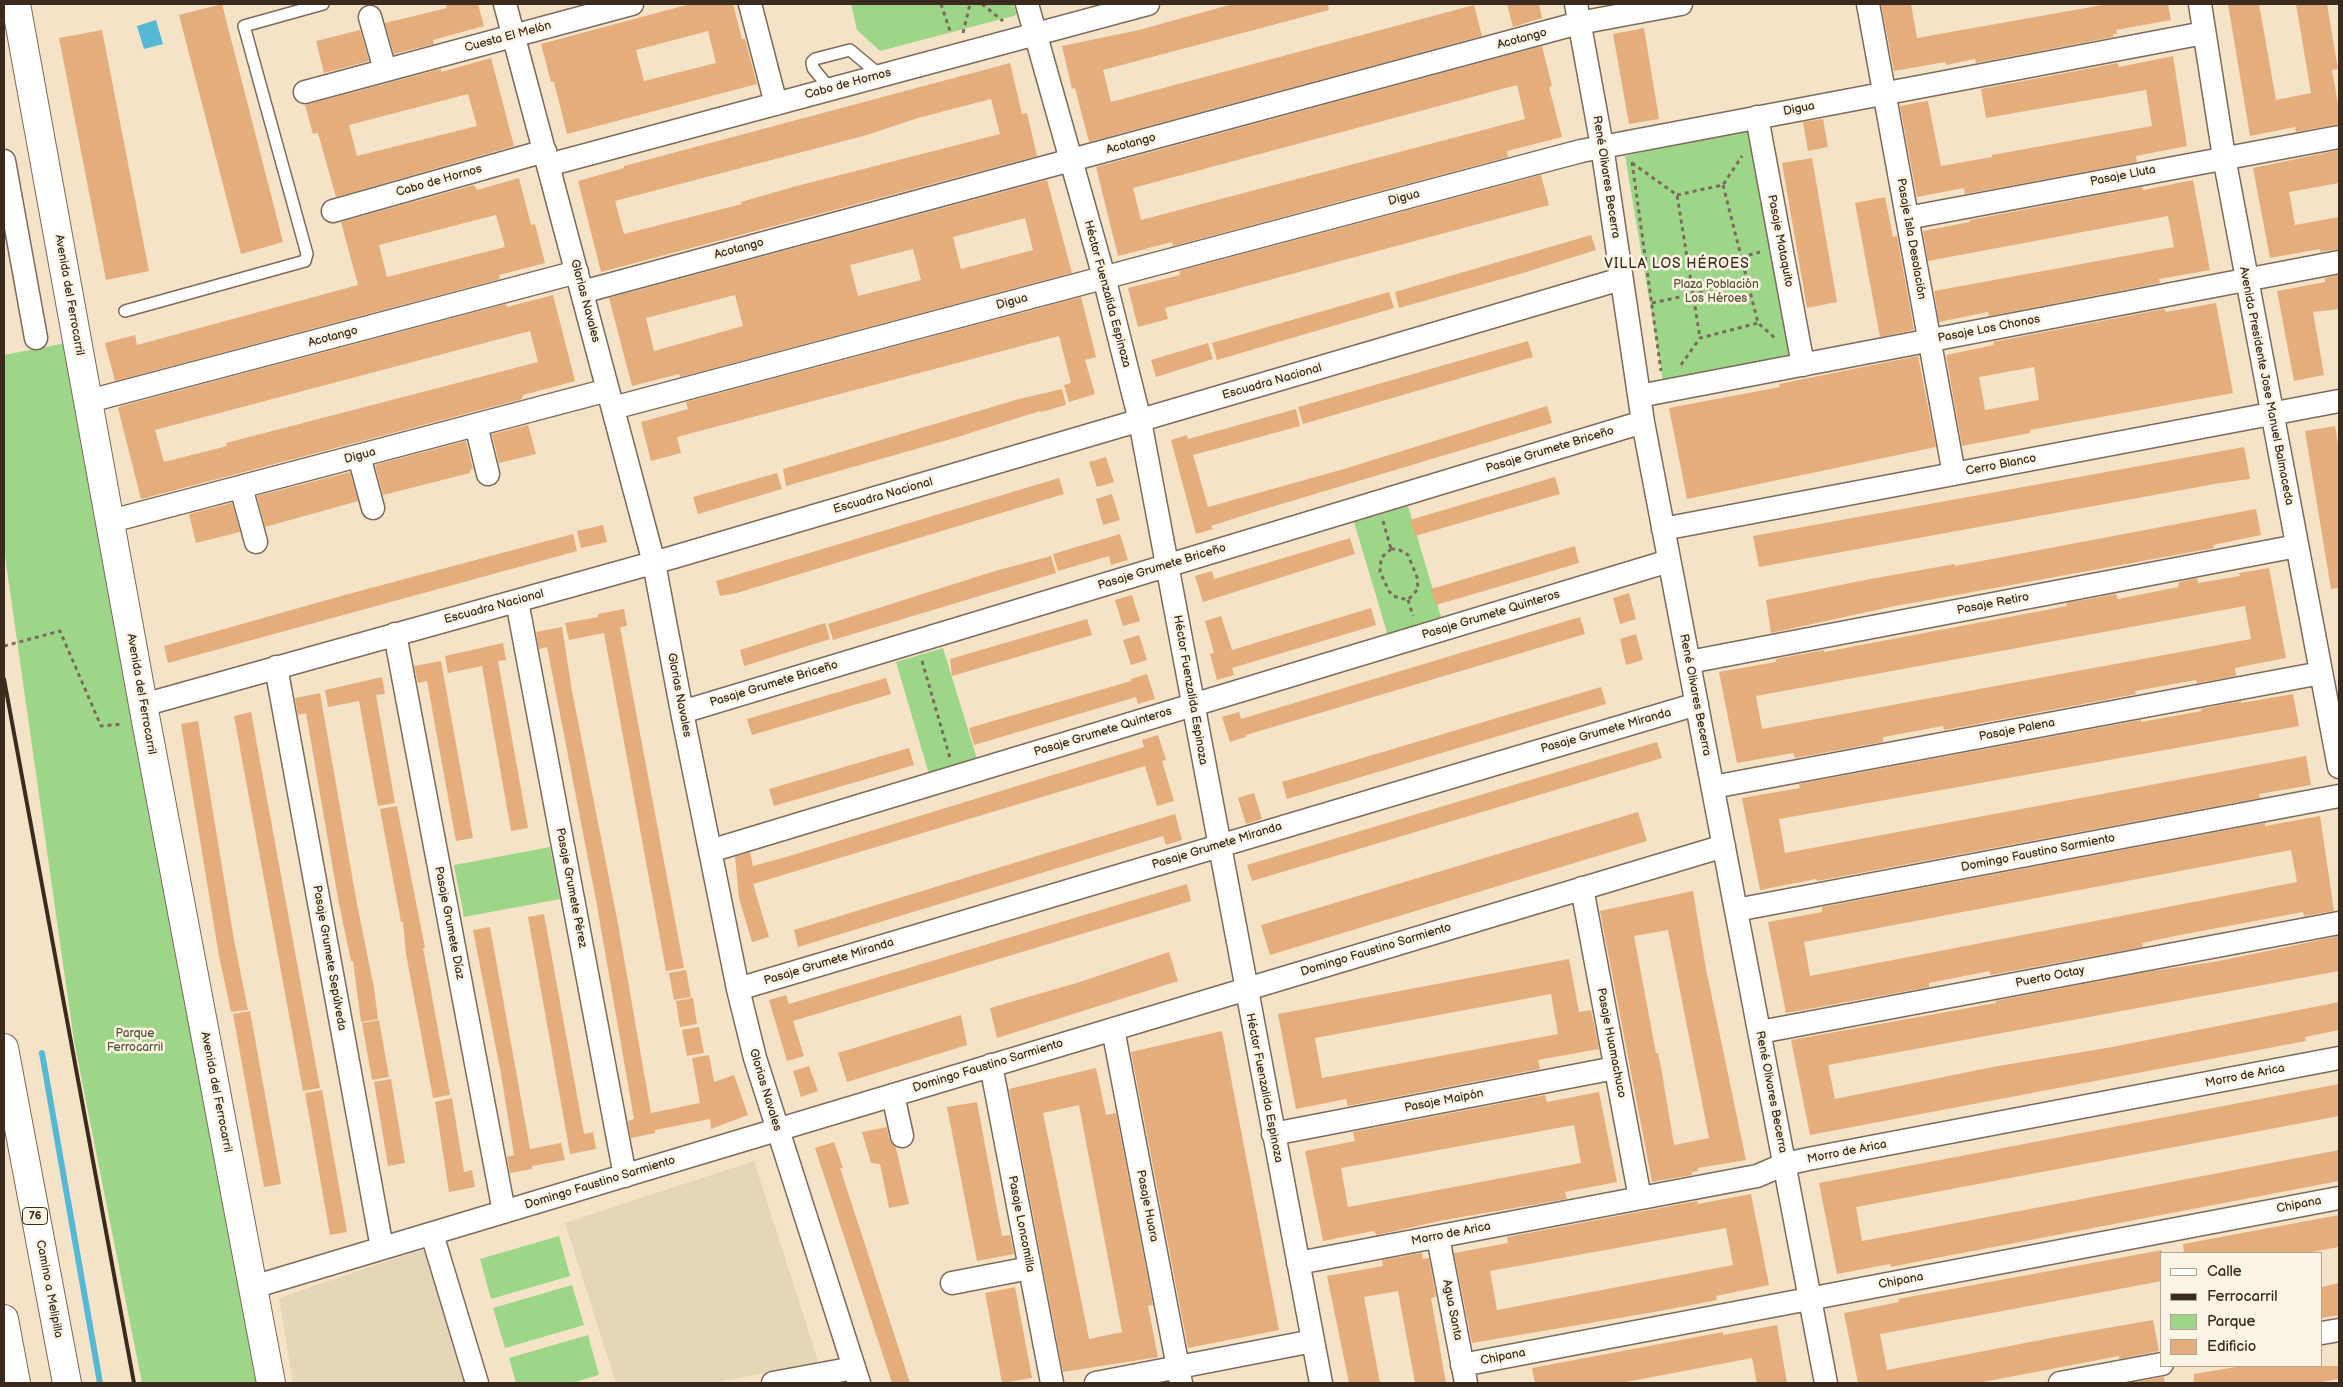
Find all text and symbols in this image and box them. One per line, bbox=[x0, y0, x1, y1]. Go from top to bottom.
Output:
street label: Cuesta El Melón bbox=[463, 19, 553, 55]
street label: Acotango bbox=[1496, 25, 1548, 53]
street label: Cabo de Hornos bbox=[803, 66, 893, 102]
street label: Digua bbox=[1782, 99, 1816, 119]
street label: René Olivares Becerra bbox=[1589, 115, 1623, 239]
street label: Acotango bbox=[1105, 130, 1157, 158]
street label: Cabo de Hornos bbox=[394, 162, 484, 200]
street label: Pasaje Lluta bbox=[2089, 163, 2157, 189]
street label: Pasaje Isla Desolación bbox=[1893, 177, 1929, 301]
street label: Digua bbox=[1387, 187, 1421, 209]
street label: Pasaje Mataquito bbox=[1764, 194, 1796, 288]
street label: Héctor Fuenzalida Espinoza bbox=[1080, 219, 1134, 369]
street label: Avenida del Ferrocarril bbox=[51, 233, 87, 357]
street label: Acotango bbox=[713, 235, 765, 263]
district label: VILLA LOS HÉROES bbox=[1602, 256, 1752, 272]
street label: Glorias Navales bbox=[567, 258, 603, 344]
street label: Avenida Presidente Jose Manuel Balmaceda bbox=[2236, 266, 2296, 506]
park label: Plaza Población Los Héroes bbox=[1673, 278, 1759, 306]
street label: Digua bbox=[995, 291, 1029, 313]
street label: Pasaje Los Chonos bbox=[1937, 312, 2041, 346]
street label: Acotango bbox=[307, 323, 359, 351]
street label: Escuadra Nacional bbox=[1221, 361, 1323, 403]
street label: Pasaje Grumete Briceño bbox=[1484, 424, 1616, 476]
street label: Digua bbox=[343, 445, 377, 467]
street label: Cerro Blanco bbox=[1964, 451, 2038, 479]
street label: Escuadra Nacional bbox=[832, 475, 934, 517]
street label: Pasaje Grumete Briceño bbox=[1096, 541, 1228, 593]
street label: Escuadra Nacional bbox=[443, 587, 545, 627]
street label: Pasaje Grumete Quinteros bbox=[1420, 587, 1562, 643]
street label: Pasaje Retiro bbox=[1956, 590, 2030, 618]
street label: Héctor Fuenzalida Espinoza bbox=[1170, 614, 1210, 766]
street label: Avenida del Ferrocarril bbox=[123, 632, 159, 756]
street label: René Olivares Becerra bbox=[1676, 633, 1714, 757]
street label: Glorias Navales bbox=[664, 652, 694, 738]
street label: Pasaje Grumete Briceño bbox=[708, 658, 840, 710]
street label: Pasaje Grumete Quinteros bbox=[1032, 704, 1174, 760]
street label: Pasaje Grumete Miranda bbox=[1539, 705, 1673, 757]
street label: Pasaje Palena bbox=[1978, 716, 2056, 744]
street label: Pasaje Grumete Miranda bbox=[1150, 819, 1284, 873]
street label: Pasaje Grumete Pérez bbox=[552, 827, 590, 949]
street label: Domingo Faustino Sarmiento bbox=[1960, 831, 2116, 875]
street label: Pasaje Grumete Díaz bbox=[431, 865, 467, 981]
street label: Pasaje Grumete Sepúlveda bbox=[309, 884, 349, 1032]
street label: Domingo Faustino Sarmiento bbox=[1299, 920, 1453, 980]
street label: Pasaje Grumete Miranda bbox=[762, 935, 896, 989]
street label: Puerto Octay bbox=[2014, 963, 2086, 991]
street label: Pasaje Huamachuco bbox=[1593, 987, 1629, 1099]
street label: Héctor Fuenzalida Espinoza bbox=[1242, 1012, 1286, 1164]
park label: Parque Ferrocarril bbox=[107, 1027, 163, 1055]
street label: Avenida del Ferrocarril bbox=[197, 1030, 235, 1154]
street label: René Olivares Becerra bbox=[1752, 1030, 1790, 1154]
street label: Domingo Faustino Sarmiento bbox=[911, 1036, 1065, 1096]
street label: Glorias Navales bbox=[746, 1047, 784, 1133]
street label: Morro de Arica bbox=[2204, 1061, 2286, 1091]
street label: Pasaje Maipón bbox=[1403, 1086, 1485, 1116]
street label: Morro de Arica bbox=[1806, 1137, 1888, 1167]
street label: Domingo Faustino Sarmiento bbox=[523, 1153, 677, 1213]
street label: Pasaje Huara bbox=[1133, 1169, 1161, 1243]
street label: Pasaje Loncomilla bbox=[1005, 1175, 1037, 1273]
street label: Chipana bbox=[2275, 1194, 2323, 1216]
road number: 76 bbox=[22, 1208, 48, 1224]
street label: Morro de Arica bbox=[1410, 1219, 1492, 1249]
street label: Camino a Melipilla bbox=[32, 1239, 66, 1339]
legend bbox=[2160, 1252, 2323, 1367]
text: Calle bbox=[2207, 1262, 2242, 1281]
street label: Chipana bbox=[1877, 1270, 1925, 1292]
street label: Agua Santa bbox=[1439, 1278, 1465, 1342]
text: Ferrocarril bbox=[2207, 1287, 2278, 1306]
text: Parque bbox=[2207, 1312, 2255, 1331]
text: Edificio bbox=[2207, 1337, 2256, 1356]
street label: Chipana bbox=[1479, 1346, 1527, 1368]

